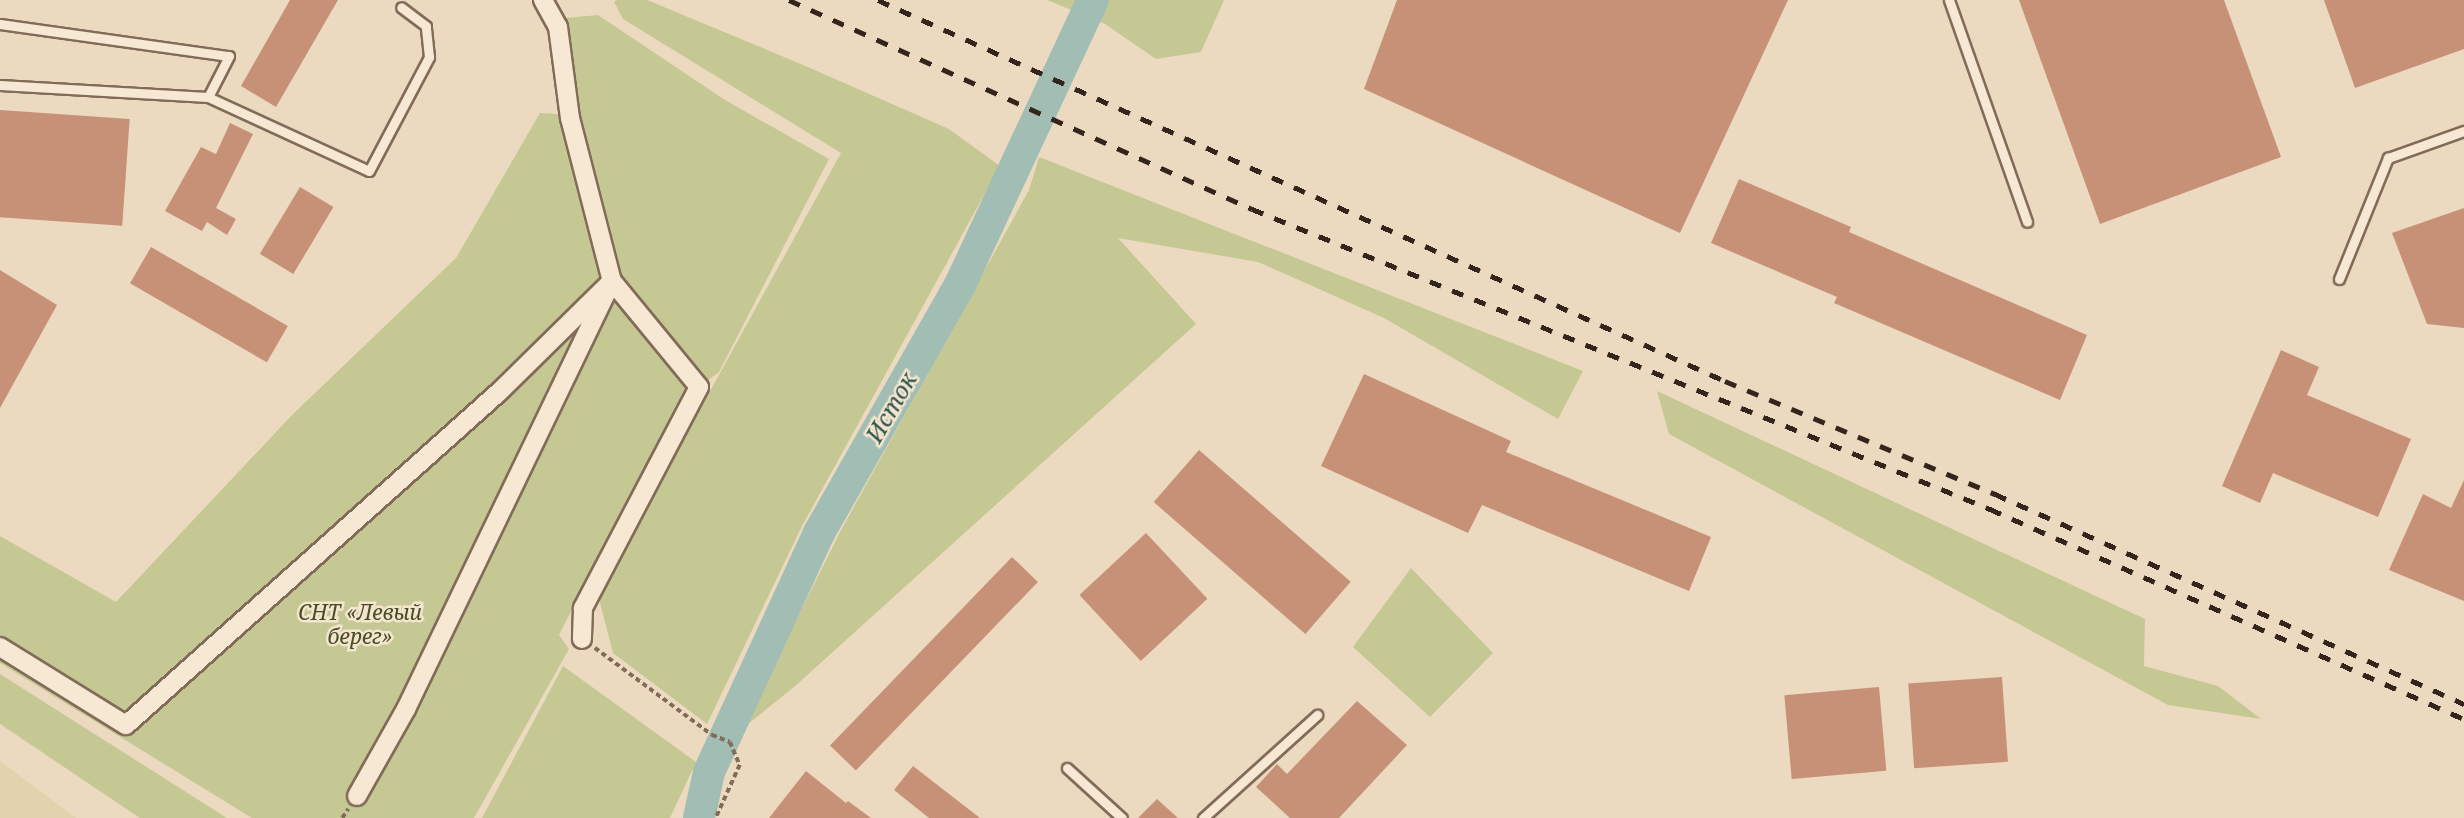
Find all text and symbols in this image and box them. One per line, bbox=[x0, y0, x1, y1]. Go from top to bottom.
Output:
water label: Исток bbox=[860, 367, 922, 447]
park label: СНТ «Левый берег» bbox=[298, 599, 422, 649]

